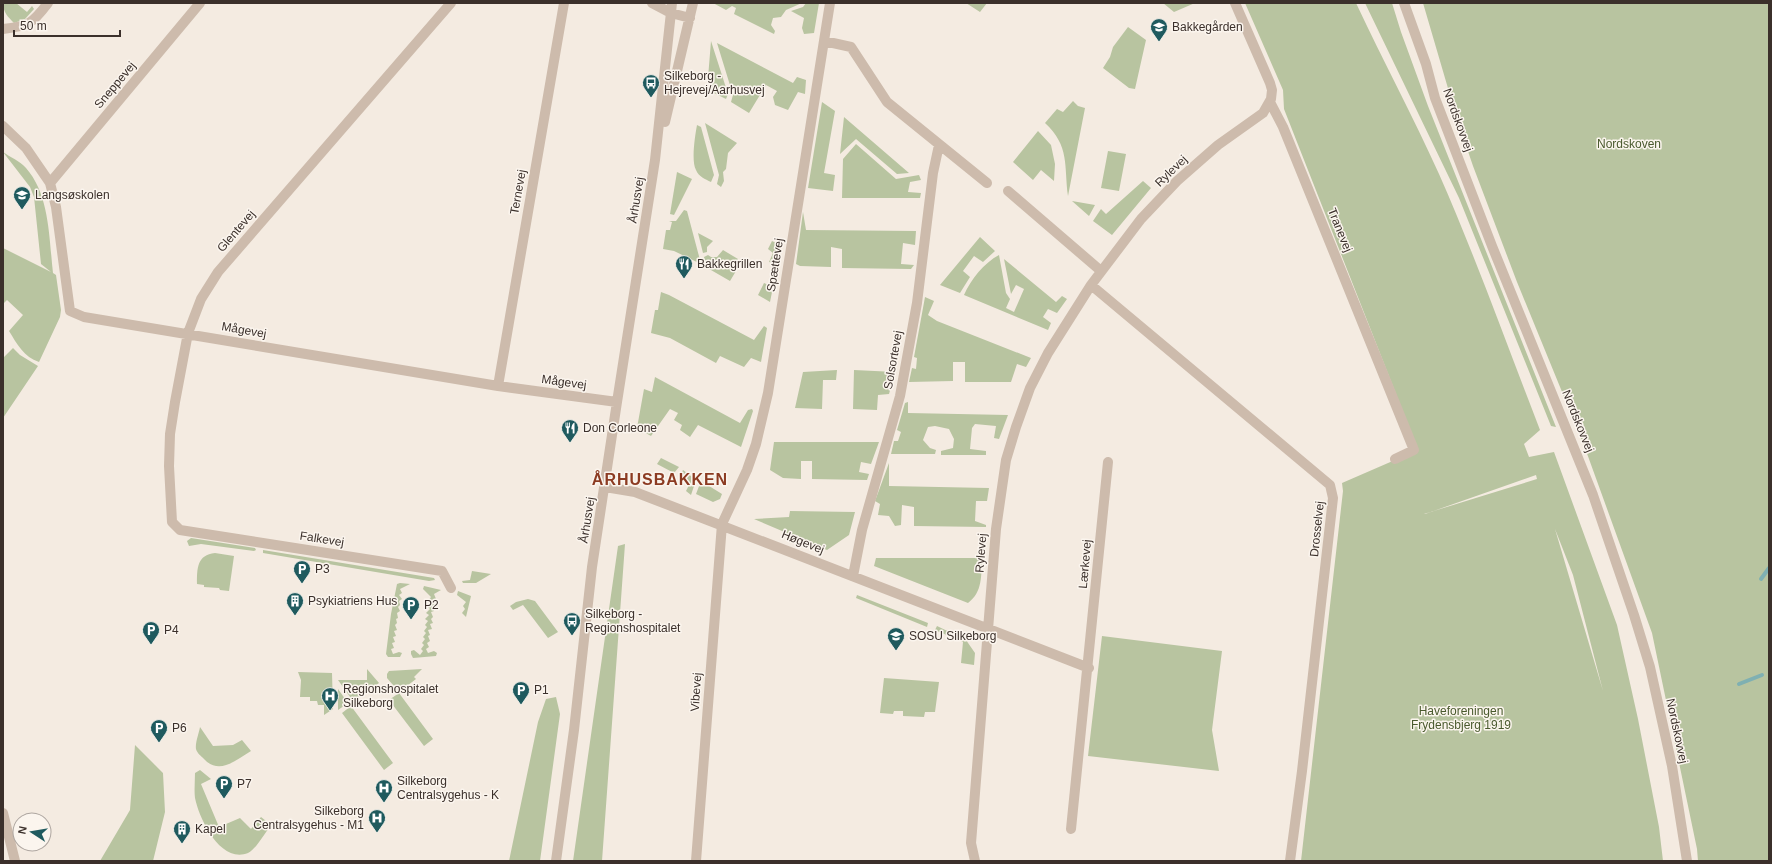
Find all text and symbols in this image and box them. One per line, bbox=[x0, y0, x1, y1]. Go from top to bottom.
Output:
scale bar bbox=[14, 12, 120, 38]
school or university icon: Bakkegården bbox=[1149, 17, 1169, 42]
text: 50 m bbox=[20, 19, 47, 33]
place label: Bakkegården bbox=[1172, 20, 1243, 34]
street label: Sneppevej bbox=[91, 59, 139, 111]
place label: Silkeborg - Hejrevej/Aarhusvej bbox=[664, 69, 765, 97]
bus stop icon: Silkeborg - Hejrevej/Aarhusvej bbox=[641, 73, 661, 98]
street label: Nordskovvej bbox=[1440, 87, 1476, 153]
park label: Nordskoven bbox=[1597, 137, 1661, 151]
street label: Rylevej bbox=[1152, 152, 1190, 190]
street label: Ternevej bbox=[507, 168, 529, 216]
street label: Århusvej bbox=[624, 176, 647, 224]
school or university icon: Langsøskolen bbox=[12, 185, 32, 210]
place label: Langsøskolen bbox=[35, 188, 110, 202]
street label: Tranevej bbox=[1325, 206, 1355, 254]
street label: Glentevej bbox=[214, 207, 258, 255]
street label: Spættevej bbox=[764, 237, 786, 293]
restaurant icon: Bakkegrillen bbox=[674, 254, 694, 279]
place label: Bakkegrillen bbox=[697, 257, 762, 271]
street label: Mågevej bbox=[220, 319, 268, 341]
street label: Solsortevej bbox=[881, 330, 905, 390]
street label: Mågevej bbox=[541, 372, 587, 392]
street label: Nordskovvej bbox=[1559, 388, 1597, 454]
restaurant icon: Don Corleone bbox=[560, 418, 580, 443]
place label: Don Corleone bbox=[583, 421, 657, 435]
district label: ÅRHUSBAKKEN bbox=[592, 470, 728, 488]
street label: Århusvej bbox=[575, 496, 598, 544]
street label: Drosselvej bbox=[1307, 500, 1327, 558]
street label: Høgevej bbox=[780, 527, 826, 557]
street label: Falkevej bbox=[299, 529, 345, 549]
street label: Rylevej bbox=[973, 533, 989, 573]
street label: Lærkevej bbox=[1076, 539, 1094, 589]
parking icon: P3 bbox=[292, 559, 312, 584]
place label: P3 bbox=[315, 562, 330, 576]
building icon: Psykiatriens Hus bbox=[285, 591, 305, 616]
place label: Psykiatriens Hus bbox=[308, 594, 397, 608]
parking icon: P2 bbox=[401, 595, 421, 620]
place label: P2 bbox=[424, 598, 439, 612]
place label: Silkeborg - Regionshospitalet bbox=[585, 607, 681, 635]
bus stop icon: Silkeborg - Regionshospitalet bbox=[562, 611, 582, 636]
parking icon: P4 bbox=[141, 620, 161, 645]
place label: P4 bbox=[164, 623, 179, 637]
school or university icon: SOSU Silkeborg bbox=[886, 626, 906, 651]
place label: SOSU Silkeborg bbox=[909, 629, 996, 643]
street label: Vibevej bbox=[688, 672, 704, 712]
parking icon: P1 bbox=[511, 680, 531, 705]
place label: Regionshospitalet Silkeborg bbox=[343, 682, 439, 710]
place label: P1 bbox=[534, 683, 549, 697]
hospital icon: Regionshospitalet Silkeborg bbox=[320, 686, 340, 711]
street label: Nordskovvej bbox=[1663, 697, 1691, 765]
park label: Haveforeningen Frydensbjerg 1919 bbox=[1411, 704, 1511, 732]
parking icon: P6 bbox=[149, 718, 169, 743]
place label: P6 bbox=[172, 721, 187, 735]
parking icon: P7 bbox=[214, 774, 234, 799]
place label: Silkeborg Centralsygehus - K bbox=[397, 774, 499, 802]
place label: P7 bbox=[237, 777, 252, 791]
hospital icon: Silkeborg Centralsygehus - K bbox=[374, 778, 394, 803]
place label: Silkeborg Centralsygehus - M1 bbox=[253, 804, 364, 832]
hospital icon: Silkeborg Centralsygehus - M1 bbox=[367, 808, 387, 833]
north arrow bbox=[12, 812, 52, 852]
building icon: Kapel bbox=[172, 819, 192, 844]
place label: Kapel bbox=[195, 822, 226, 836]
text: N bbox=[16, 825, 29, 835]

